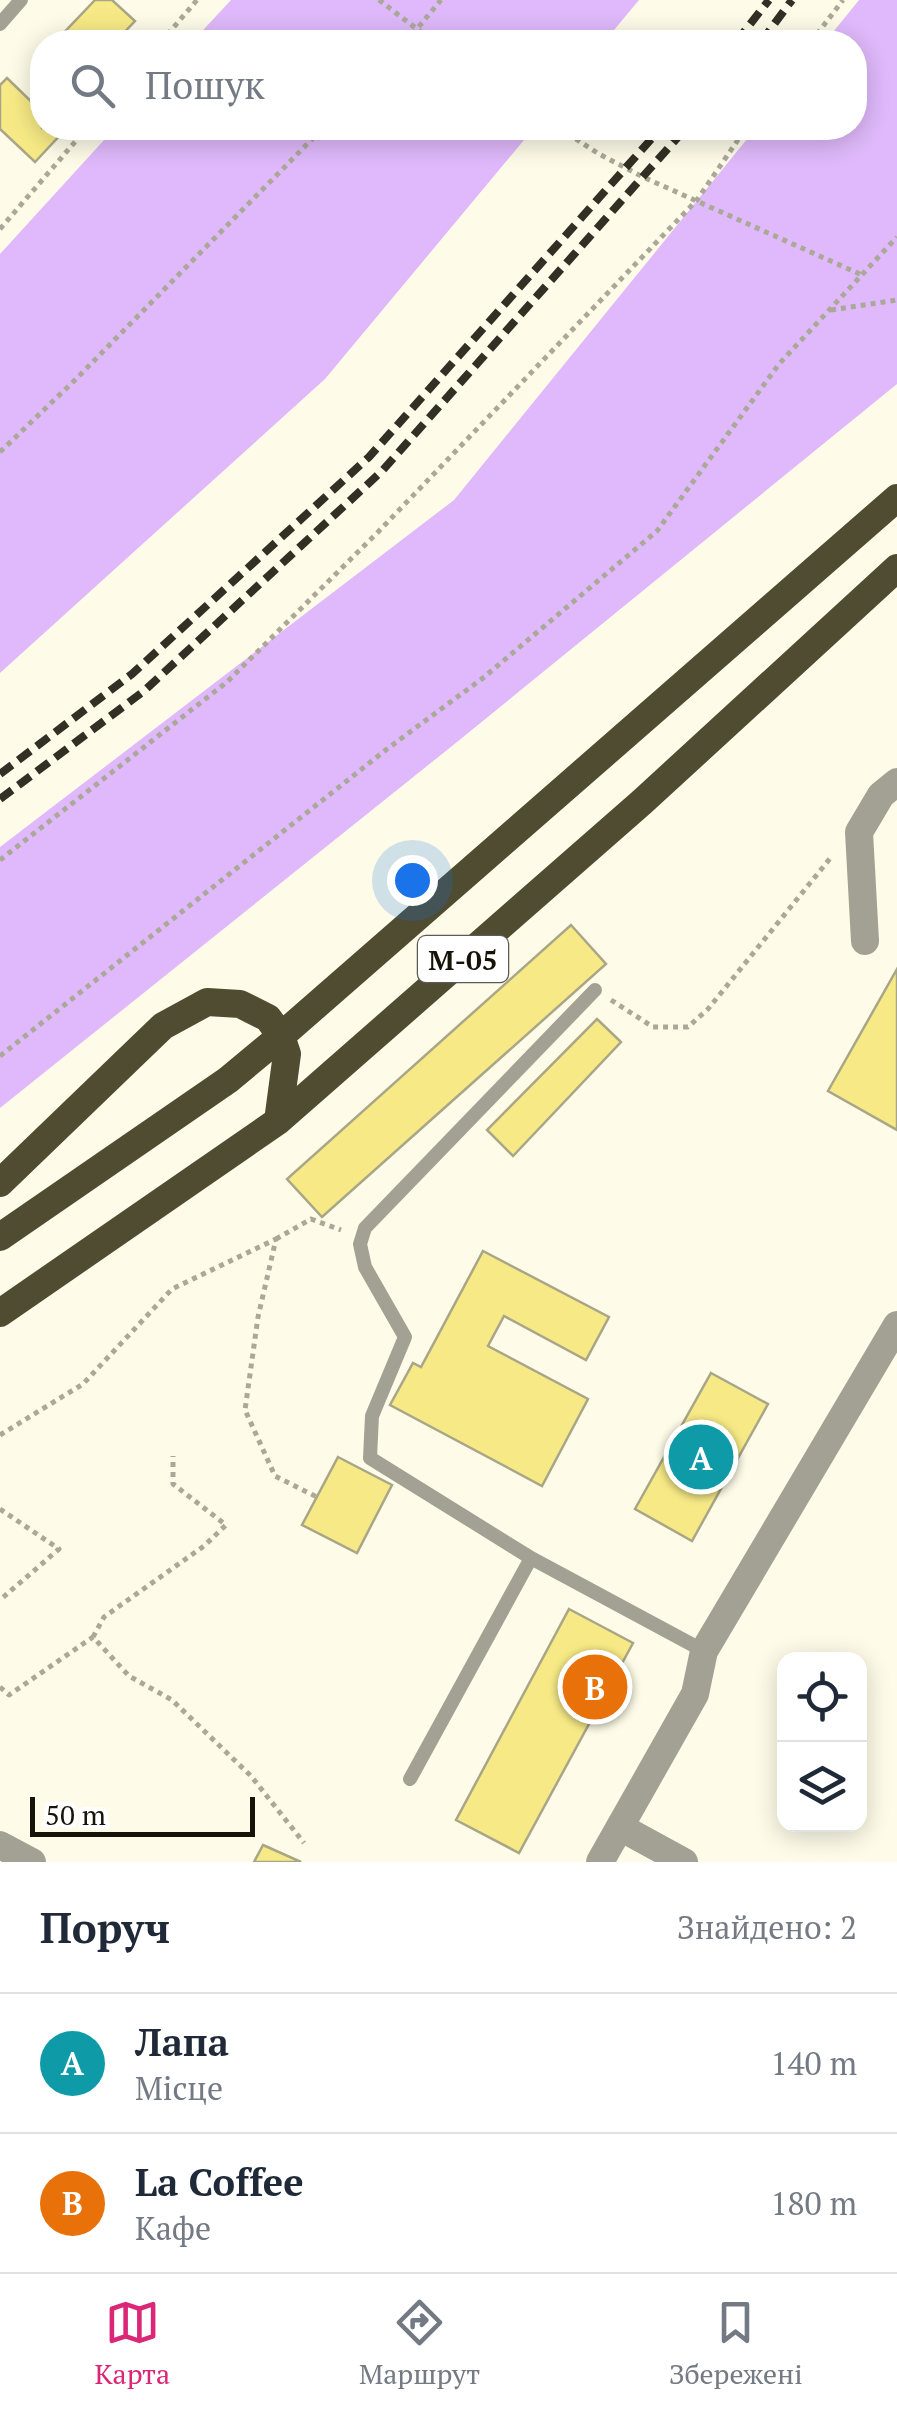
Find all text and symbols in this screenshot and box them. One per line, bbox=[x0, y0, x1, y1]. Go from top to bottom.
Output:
search box bbox=[30, 30, 867, 140]
icon: search bbox=[65, 58, 120, 113]
text: Пошук bbox=[145, 60, 265, 110]
your location bbox=[387, 855, 438, 906]
road number: М-05 bbox=[418, 936, 508, 982]
pin: A bbox=[668, 1420, 734, 1494]
pin: B bbox=[562, 1650, 628, 1724]
map controls bbox=[777, 1652, 867, 1832]
button: locate bbox=[777, 1652, 867, 1742]
button: layers bbox=[777, 1742, 867, 1832]
scale bar bbox=[30, 1792, 255, 1836]
text: 50 m bbox=[45, 1796, 106, 1833]
text: Поруч bbox=[40, 1899, 170, 1955]
text: Знайдено: 2 bbox=[677, 1906, 857, 1948]
text: Лапа bbox=[135, 2017, 229, 2067]
text: A bbox=[61, 2042, 84, 2084]
text: 140 m bbox=[770, 2042, 857, 2084]
text: Місце bbox=[135, 2067, 223, 2109]
text: La Coffee bbox=[135, 2157, 304, 2207]
text: B bbox=[62, 2182, 83, 2224]
text: 180 m bbox=[770, 2182, 857, 2224]
text: Кафе bbox=[135, 2207, 211, 2249]
tab: Карта bbox=[94, 2295, 170, 2392]
tab: Маршрут bbox=[359, 2295, 480, 2392]
tab: Збережені bbox=[669, 2295, 803, 2392]

